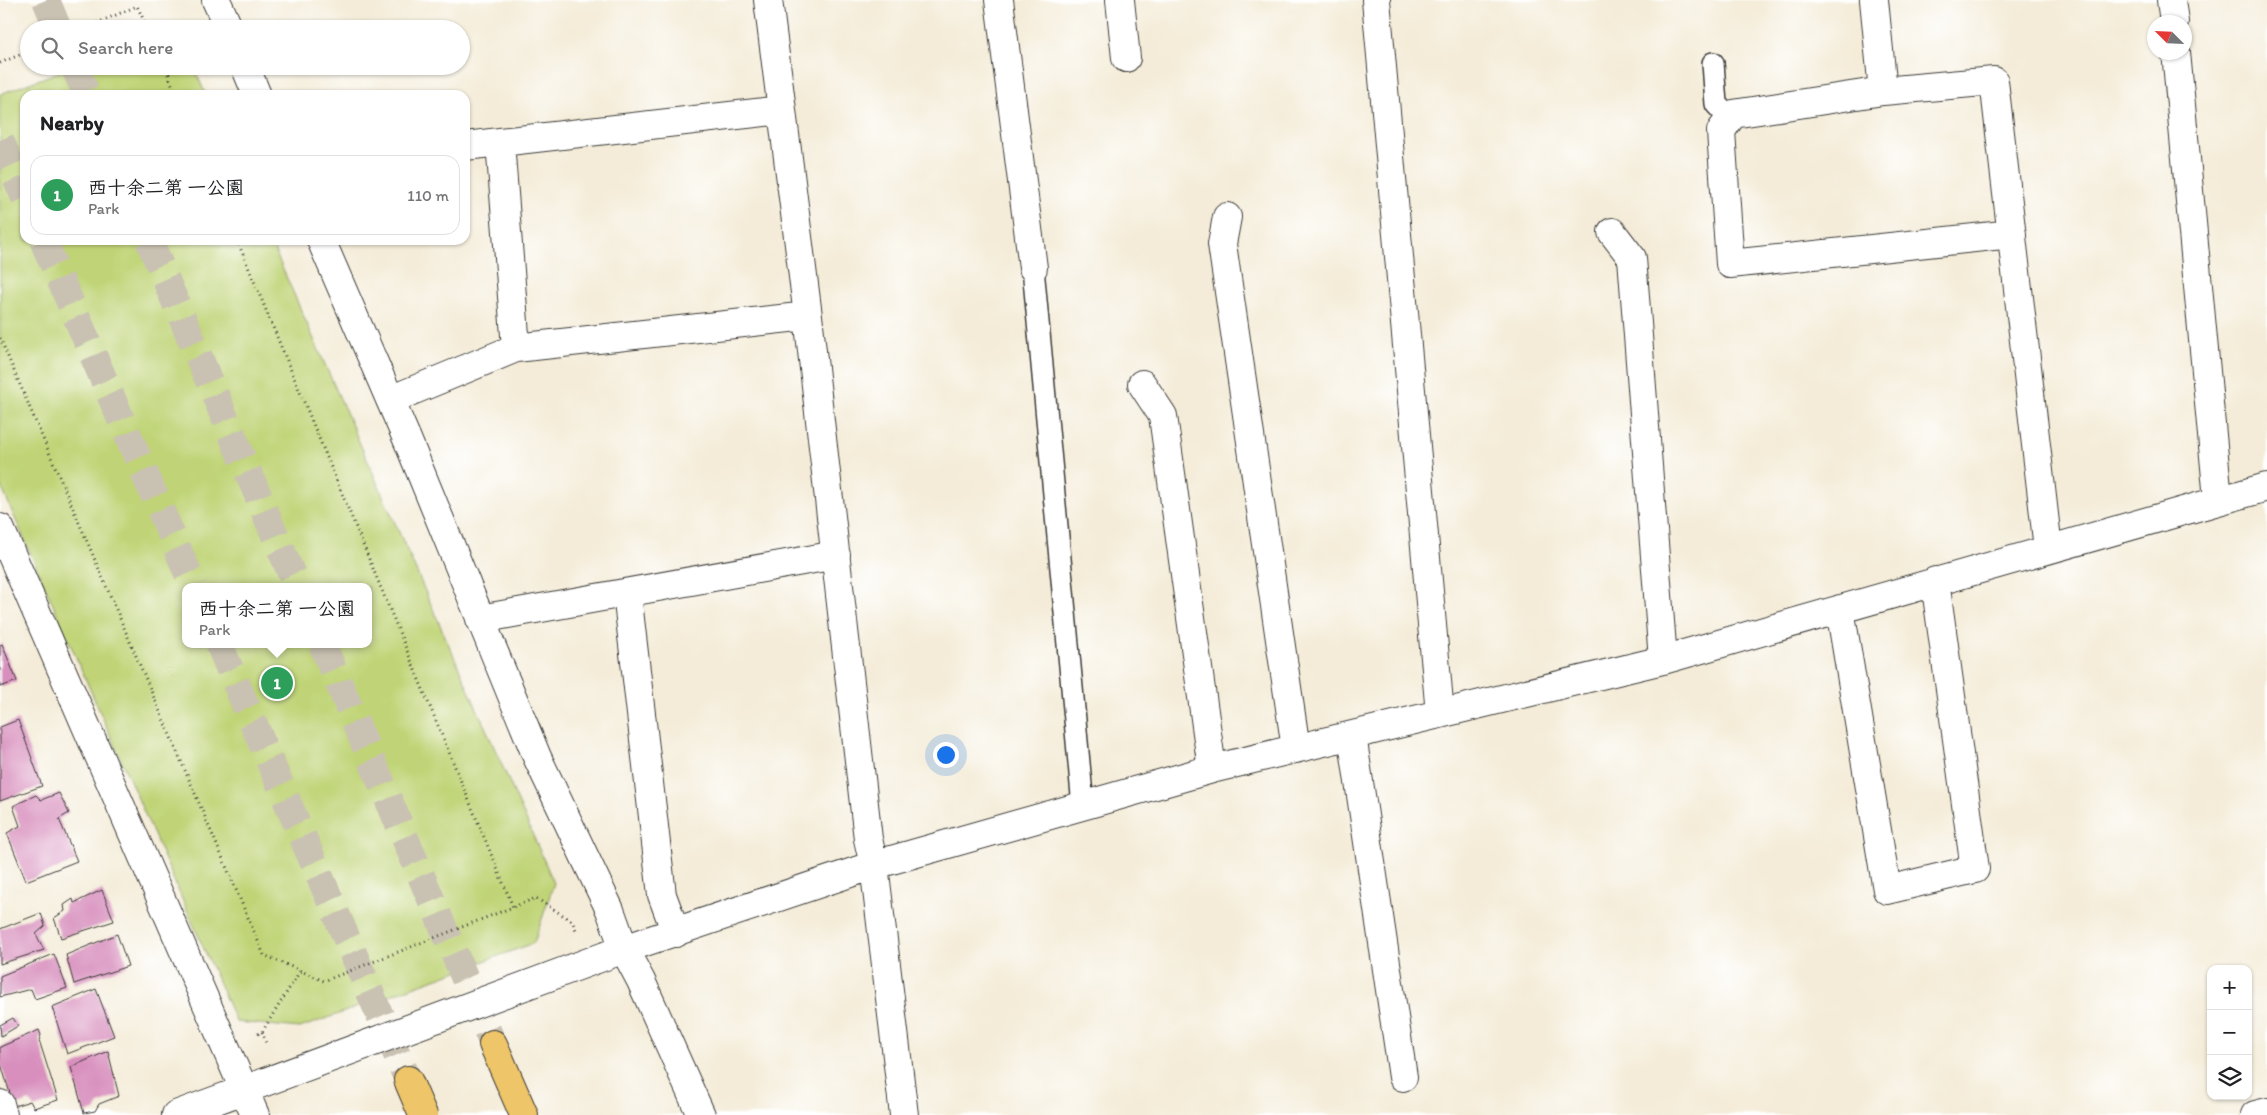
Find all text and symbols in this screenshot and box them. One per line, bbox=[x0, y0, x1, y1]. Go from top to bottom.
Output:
north arrow bbox=[2147, 15, 2192, 60]
search box bbox=[20, 20, 470, 75]
icon: search bbox=[38, 34, 66, 62]
text: Search here bbox=[78, 36, 173, 59]
text: Nearby bbox=[40, 110, 104, 135]
text: 西十余二第 一公園 bbox=[88, 176, 244, 199]
text: 1 bbox=[53, 186, 61, 205]
text: 110 m bbox=[407, 186, 449, 205]
text: Park bbox=[88, 199, 119, 218]
popup bbox=[182, 583, 372, 648]
text: 西十余二第 一公園 bbox=[199, 597, 355, 620]
text: Park bbox=[199, 620, 230, 639]
pin: 1 bbox=[261, 664, 293, 702]
your location bbox=[933, 742, 959, 768]
map controls bbox=[2207, 965, 2252, 1100]
button: + bbox=[2207, 965, 2252, 1010]
button: − bbox=[2207, 1010, 2252, 1055]
button: layers bbox=[2207, 1055, 2252, 1100]

